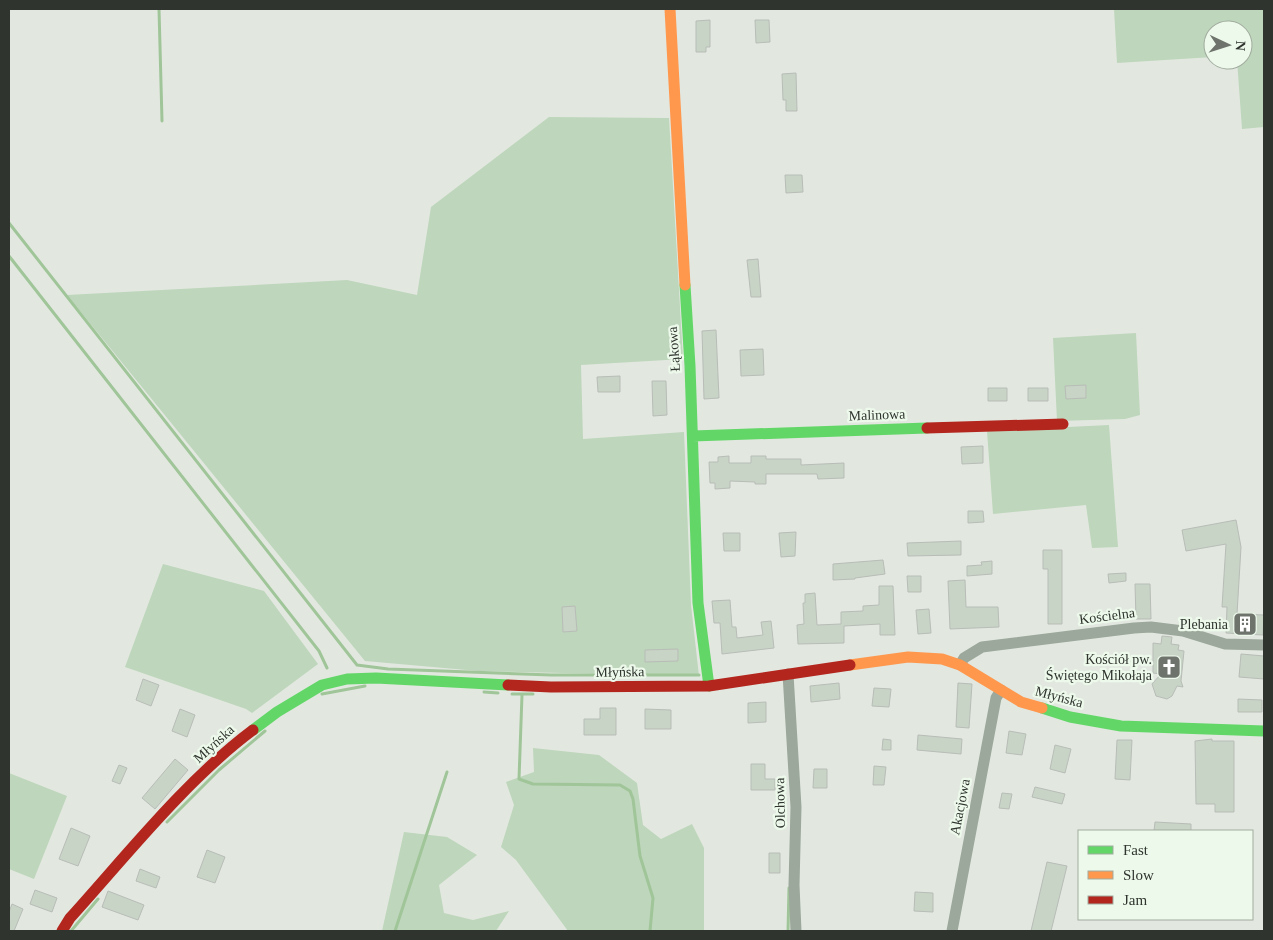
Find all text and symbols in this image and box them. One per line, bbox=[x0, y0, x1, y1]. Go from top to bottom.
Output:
north arrow bbox=[1203, 20, 1253, 70]
text: N bbox=[1233, 40, 1248, 51]
street label: Łąkowa bbox=[665, 325, 683, 372]
street label: Malinowa bbox=[848, 406, 906, 423]
street label: Kościelna bbox=[1078, 605, 1136, 627]
building icon: Plebania bbox=[1232, 611, 1258, 637]
place label: Plebania bbox=[1180, 617, 1229, 632]
place label: Kościół pw. Świętego Mikołaja bbox=[1046, 652, 1153, 683]
church icon: Kościół pw. Świętego Mikołaja bbox=[1156, 654, 1182, 680]
street label: Młyńska bbox=[595, 664, 645, 680]
street label: Młyńska bbox=[1033, 683, 1085, 711]
street label: Młyńska bbox=[191, 722, 238, 766]
street label: Olchowa bbox=[772, 777, 788, 828]
street label: Akacjowa bbox=[947, 777, 973, 836]
legend bbox=[1078, 830, 1253, 920]
text: Fast bbox=[1123, 842, 1149, 858]
text: Slow bbox=[1123, 867, 1154, 883]
text: Jam bbox=[1123, 892, 1147, 908]

